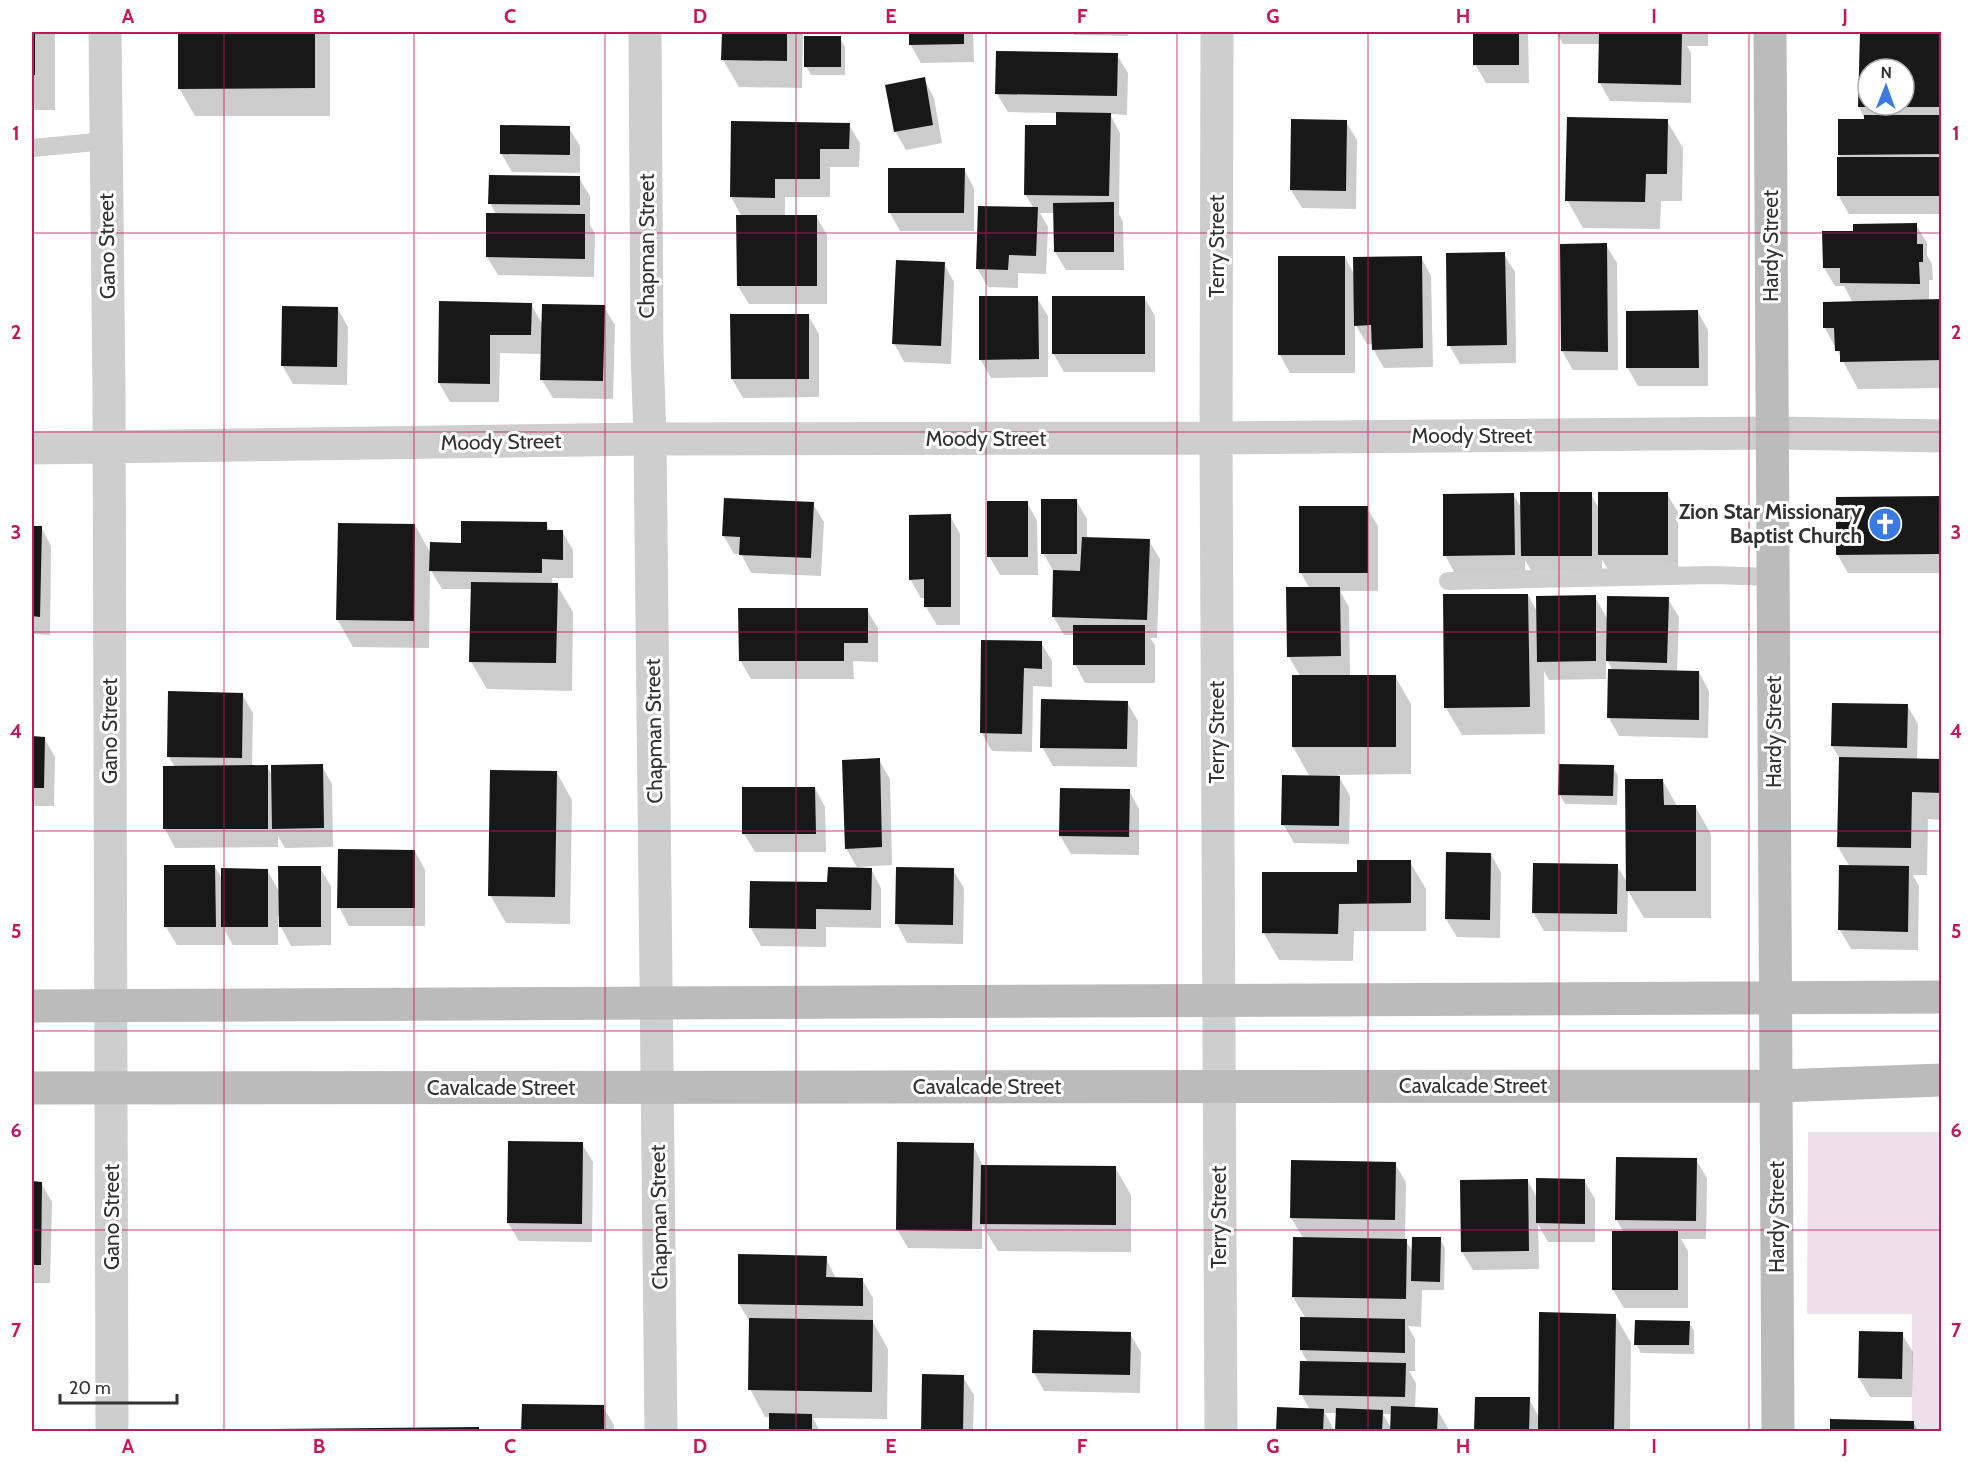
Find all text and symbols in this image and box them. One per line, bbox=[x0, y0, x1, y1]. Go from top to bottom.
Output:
text: A bbox=[122, 4, 135, 28]
text: B bbox=[313, 4, 325, 28]
text: C bbox=[504, 4, 516, 28]
text: D bbox=[693, 4, 707, 28]
text: E bbox=[885, 4, 897, 28]
text: F bbox=[1077, 4, 1088, 28]
text: G bbox=[1266, 4, 1280, 28]
text: H bbox=[1456, 4, 1470, 28]
text: I bbox=[1651, 4, 1657, 28]
text: J bbox=[1841, 4, 1848, 28]
north arrow bbox=[1856, 57, 1916, 117]
text: N bbox=[1880, 63, 1892, 82]
text: 1 bbox=[12, 121, 20, 145]
text: 1 bbox=[1952, 121, 1960, 145]
street label: Chapman Street bbox=[634, 173, 659, 319]
street label: Hardy Street bbox=[1758, 190, 1783, 302]
street label: Gano Street bbox=[93, 193, 120, 299]
street label: Terry Street bbox=[1204, 195, 1229, 297]
text: 2 bbox=[11, 320, 21, 344]
text: 2 bbox=[1951, 320, 1961, 344]
street label: Moody Street bbox=[1412, 423, 1532, 448]
street label: Moody Street bbox=[926, 426, 1046, 451]
street label: Moody Street bbox=[440, 428, 562, 455]
place label: Zion Star Missionary Baptist Church bbox=[1679, 499, 1863, 548]
church icon: Zion Star Missionary Baptist Church bbox=[1867, 506, 1903, 542]
text: 3 bbox=[11, 520, 21, 544]
text: 3 bbox=[1951, 520, 1961, 544]
street label: Chapman Street bbox=[640, 658, 667, 804]
street label: Hardy Street bbox=[1761, 676, 1786, 788]
street label: Gano Street bbox=[97, 678, 122, 784]
street label: Terry Street bbox=[1204, 681, 1229, 783]
text: 4 bbox=[10, 719, 22, 743]
text: 4 bbox=[1950, 719, 1962, 743]
text: 5 bbox=[11, 919, 21, 943]
text: 5 bbox=[1951, 919, 1961, 943]
street label: Cavalcade Street bbox=[1399, 1073, 1547, 1098]
street label: Cavalcade Street bbox=[913, 1074, 1061, 1099]
street label: Cavalcade Street bbox=[427, 1075, 575, 1100]
text: 6 bbox=[10, 1118, 22, 1142]
text: 6 bbox=[1950, 1118, 1962, 1142]
street label: Chapman Street bbox=[645, 1144, 672, 1290]
street label: Hardy Street bbox=[1764, 1161, 1789, 1273]
street label: Gano Street bbox=[99, 1164, 124, 1270]
street label: Terry Street bbox=[1206, 1166, 1231, 1268]
text: 7 bbox=[11, 1318, 22, 1342]
text: 7 bbox=[1951, 1318, 1962, 1342]
scale bar bbox=[60, 1367, 177, 1405]
text: 20 m bbox=[69, 1377, 111, 1399]
text: A bbox=[122, 1434, 135, 1458]
text: B bbox=[313, 1434, 325, 1458]
text: C bbox=[504, 1434, 516, 1458]
text: D bbox=[693, 1434, 707, 1458]
text: E bbox=[885, 1434, 897, 1458]
text: F bbox=[1077, 1434, 1088, 1458]
text: G bbox=[1266, 1434, 1280, 1458]
text: H bbox=[1456, 1434, 1470, 1458]
text: I bbox=[1651, 1434, 1657, 1458]
text: J bbox=[1841, 1434, 1848, 1458]

